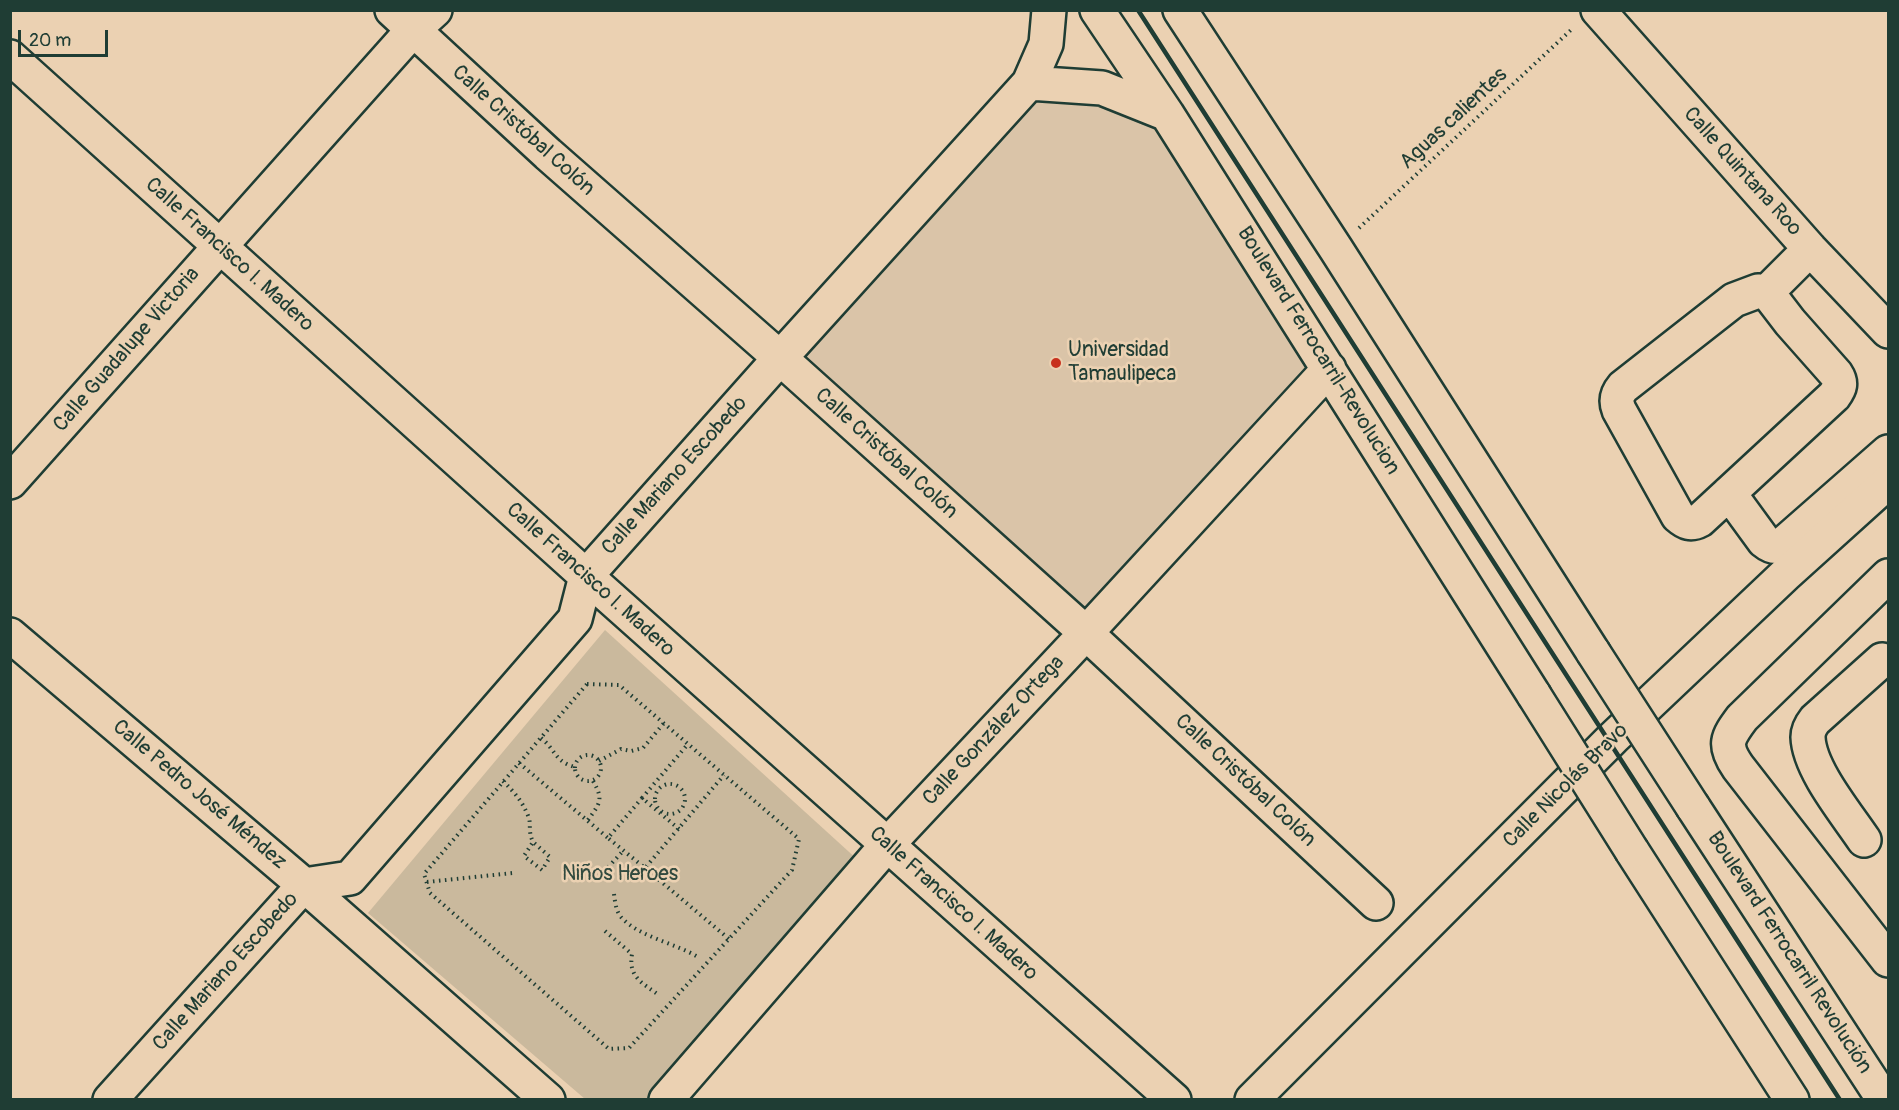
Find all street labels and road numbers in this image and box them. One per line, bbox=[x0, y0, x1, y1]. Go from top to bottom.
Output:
street label: Calle Cristóbal Colón bbox=[446, 60, 600, 202]
street label: Aguas calientes bbox=[1395, 63, 1513, 175]
street label: Calle Quintana Roo bbox=[1678, 102, 1806, 242]
street label: Calle Francisco I. Madero bbox=[139, 173, 319, 337]
street label: Boulevard Ferrocarril-Revolucion bbox=[1231, 222, 1405, 480]
street label: Calle Guadalupe Victoria bbox=[49, 262, 205, 438]
street label: Calle Cristóbal Colón bbox=[809, 383, 963, 525]
street label: Calle Mariano Escobedo bbox=[597, 391, 753, 561]
street label: Calle Francisco I. Madero bbox=[500, 498, 680, 662]
street label: Calle González Ortega bbox=[918, 651, 1070, 811]
street label: Calle Cristóbal Colón bbox=[1169, 709, 1321, 853]
street label: Calle Pedro José Méndez bbox=[107, 715, 291, 875]
street label: Calle Nicolás Bravo bbox=[1498, 718, 1634, 854]
street label: Calle Francisco I. Madero bbox=[863, 822, 1043, 986]
street label: Boulevard Ferrocarril Revolución bbox=[1701, 827, 1877, 1079]
street label: Calle Mariano Escobedo bbox=[148, 887, 304, 1057]

